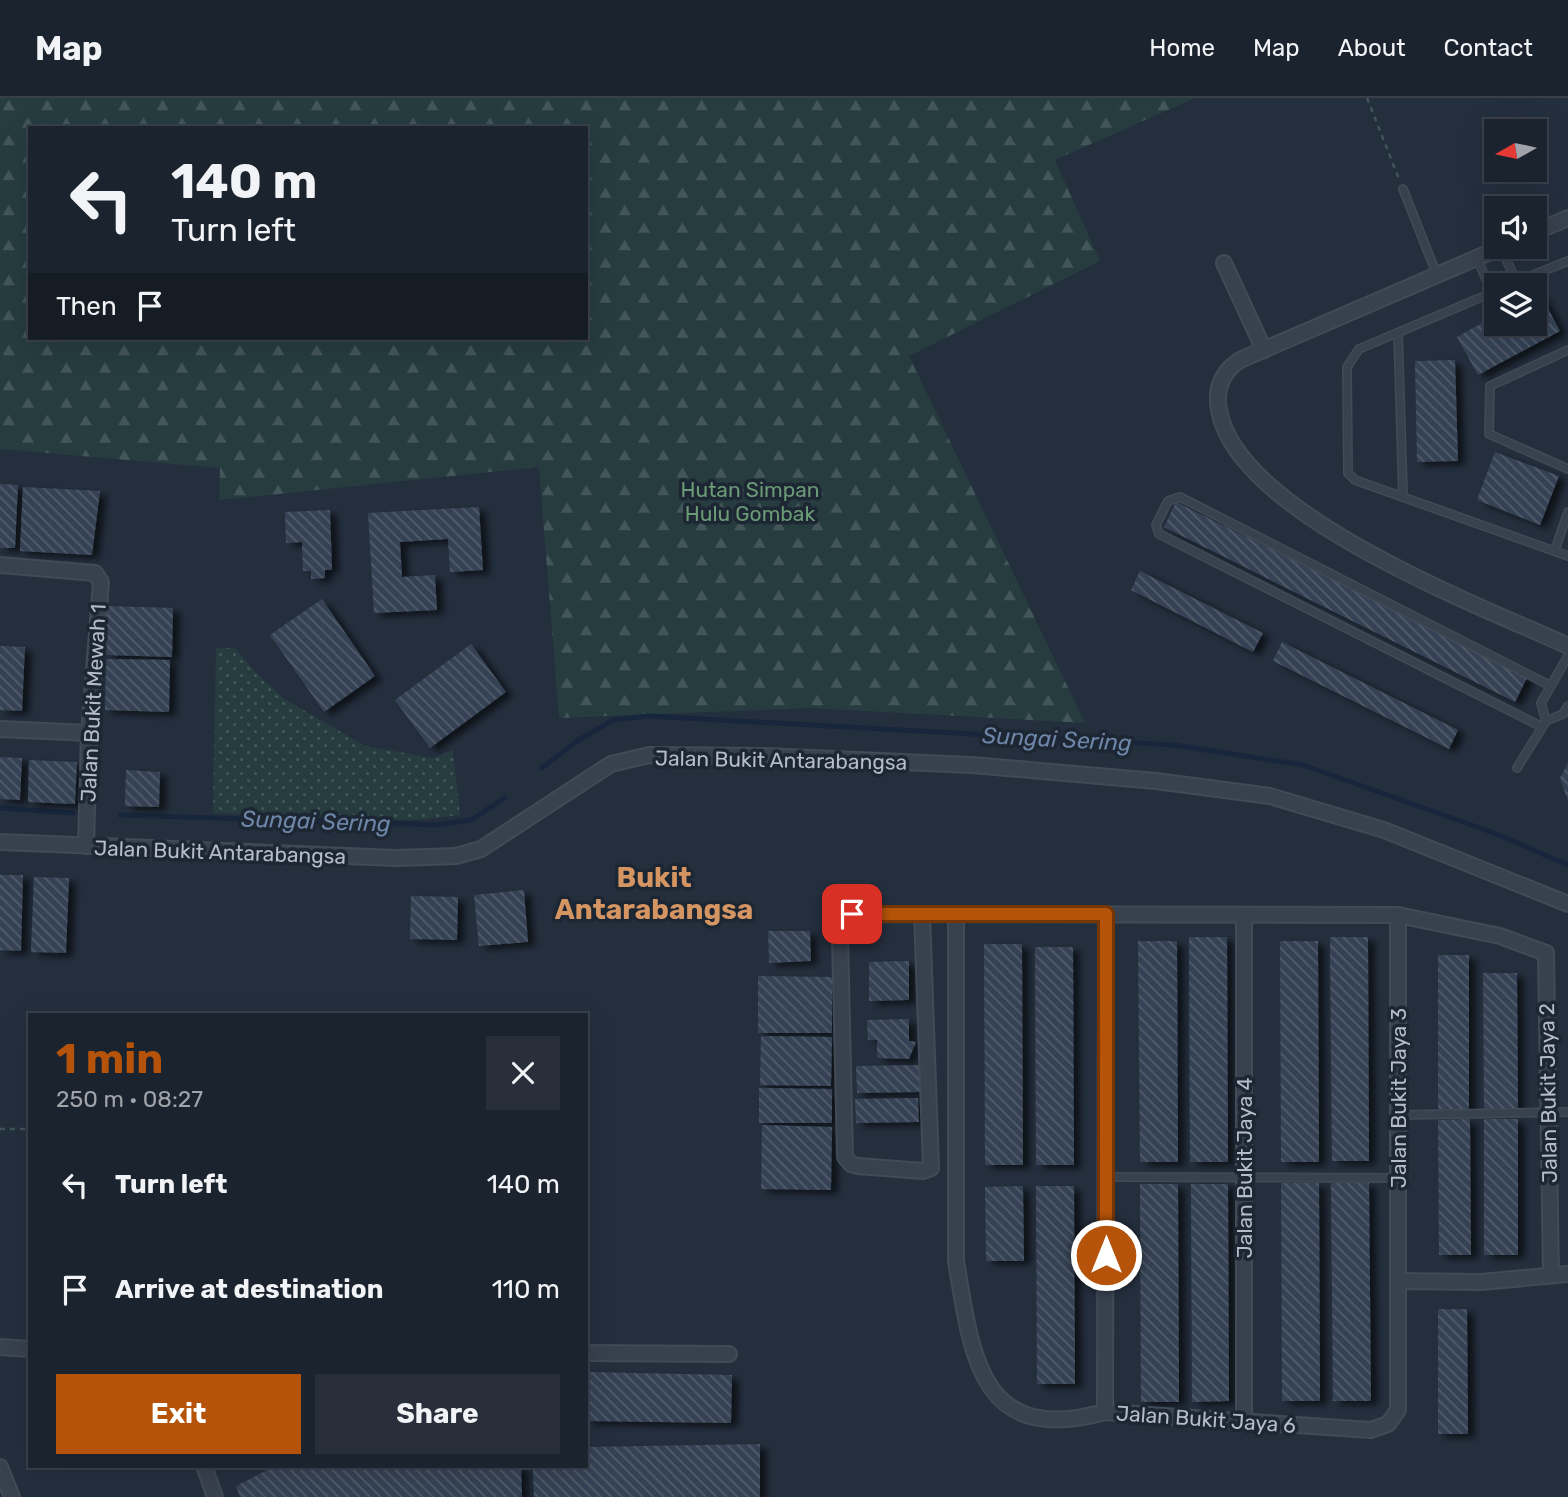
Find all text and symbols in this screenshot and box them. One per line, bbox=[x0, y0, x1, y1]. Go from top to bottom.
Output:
text: Map bbox=[35, 29, 103, 68]
text: Home bbox=[1149, 34, 1215, 62]
text: Map bbox=[1253, 34, 1300, 62]
text: About bbox=[1338, 34, 1406, 62]
text: Contact bbox=[1444, 34, 1533, 62]
north arrow bbox=[1484, 119, 1547, 182]
map controls bbox=[1484, 119, 1547, 336]
text: 140 m bbox=[171, 152, 317, 210]
icon: left bbox=[56, 154, 147, 245]
button: sound bbox=[1484, 196, 1547, 259]
text: Turn left bbox=[171, 211, 296, 249]
button: layers bbox=[1484, 273, 1547, 336]
icon: arrive bbox=[131, 287, 169, 325]
text: Then bbox=[56, 291, 117, 322]
park label: Hutan Simpan Hulu Gombak bbox=[681, 477, 819, 526]
street label: Jalan Bukit Mewah 1 bbox=[75, 603, 111, 803]
water label: Sungai Sering bbox=[982, 721, 1132, 757]
street label: Jalan Bukit Antarabangsa bbox=[655, 745, 907, 775]
water label: Sungai Sering bbox=[241, 804, 391, 838]
street label: Jalan Bukit Antarabangsa bbox=[93, 835, 347, 869]
district label: Bukit Antarabangsa bbox=[555, 861, 753, 926]
pin bbox=[822, 884, 882, 944]
icon: arrive bbox=[833, 895, 871, 933]
street label: Jalan Bukit Jaya 2 bbox=[1534, 1003, 1562, 1183]
street label: Jalan Bukit Jaya 3 bbox=[1386, 1008, 1411, 1188]
text: 1 min bbox=[56, 1034, 163, 1084]
button: close bbox=[486, 1036, 560, 1110]
street label: Jalan Bukit Jaya 4 bbox=[1232, 1078, 1257, 1258]
text: 250 m · 08:27 bbox=[56, 1085, 203, 1113]
icon: left bbox=[56, 1166, 94, 1204]
text: Turn left bbox=[115, 1169, 227, 1200]
text: 140 m bbox=[487, 1169, 560, 1200]
position arrow bbox=[1069, 1218, 1143, 1292]
icon: arrive bbox=[56, 1271, 94, 1309]
text: Arrive at destination bbox=[115, 1274, 383, 1305]
text: 110 m bbox=[492, 1274, 560, 1305]
button: Exit bbox=[56, 1374, 301, 1454]
button: Share bbox=[315, 1374, 560, 1454]
street label: Jalan Bukit Jaya 6 bbox=[1115, 1400, 1297, 1438]

